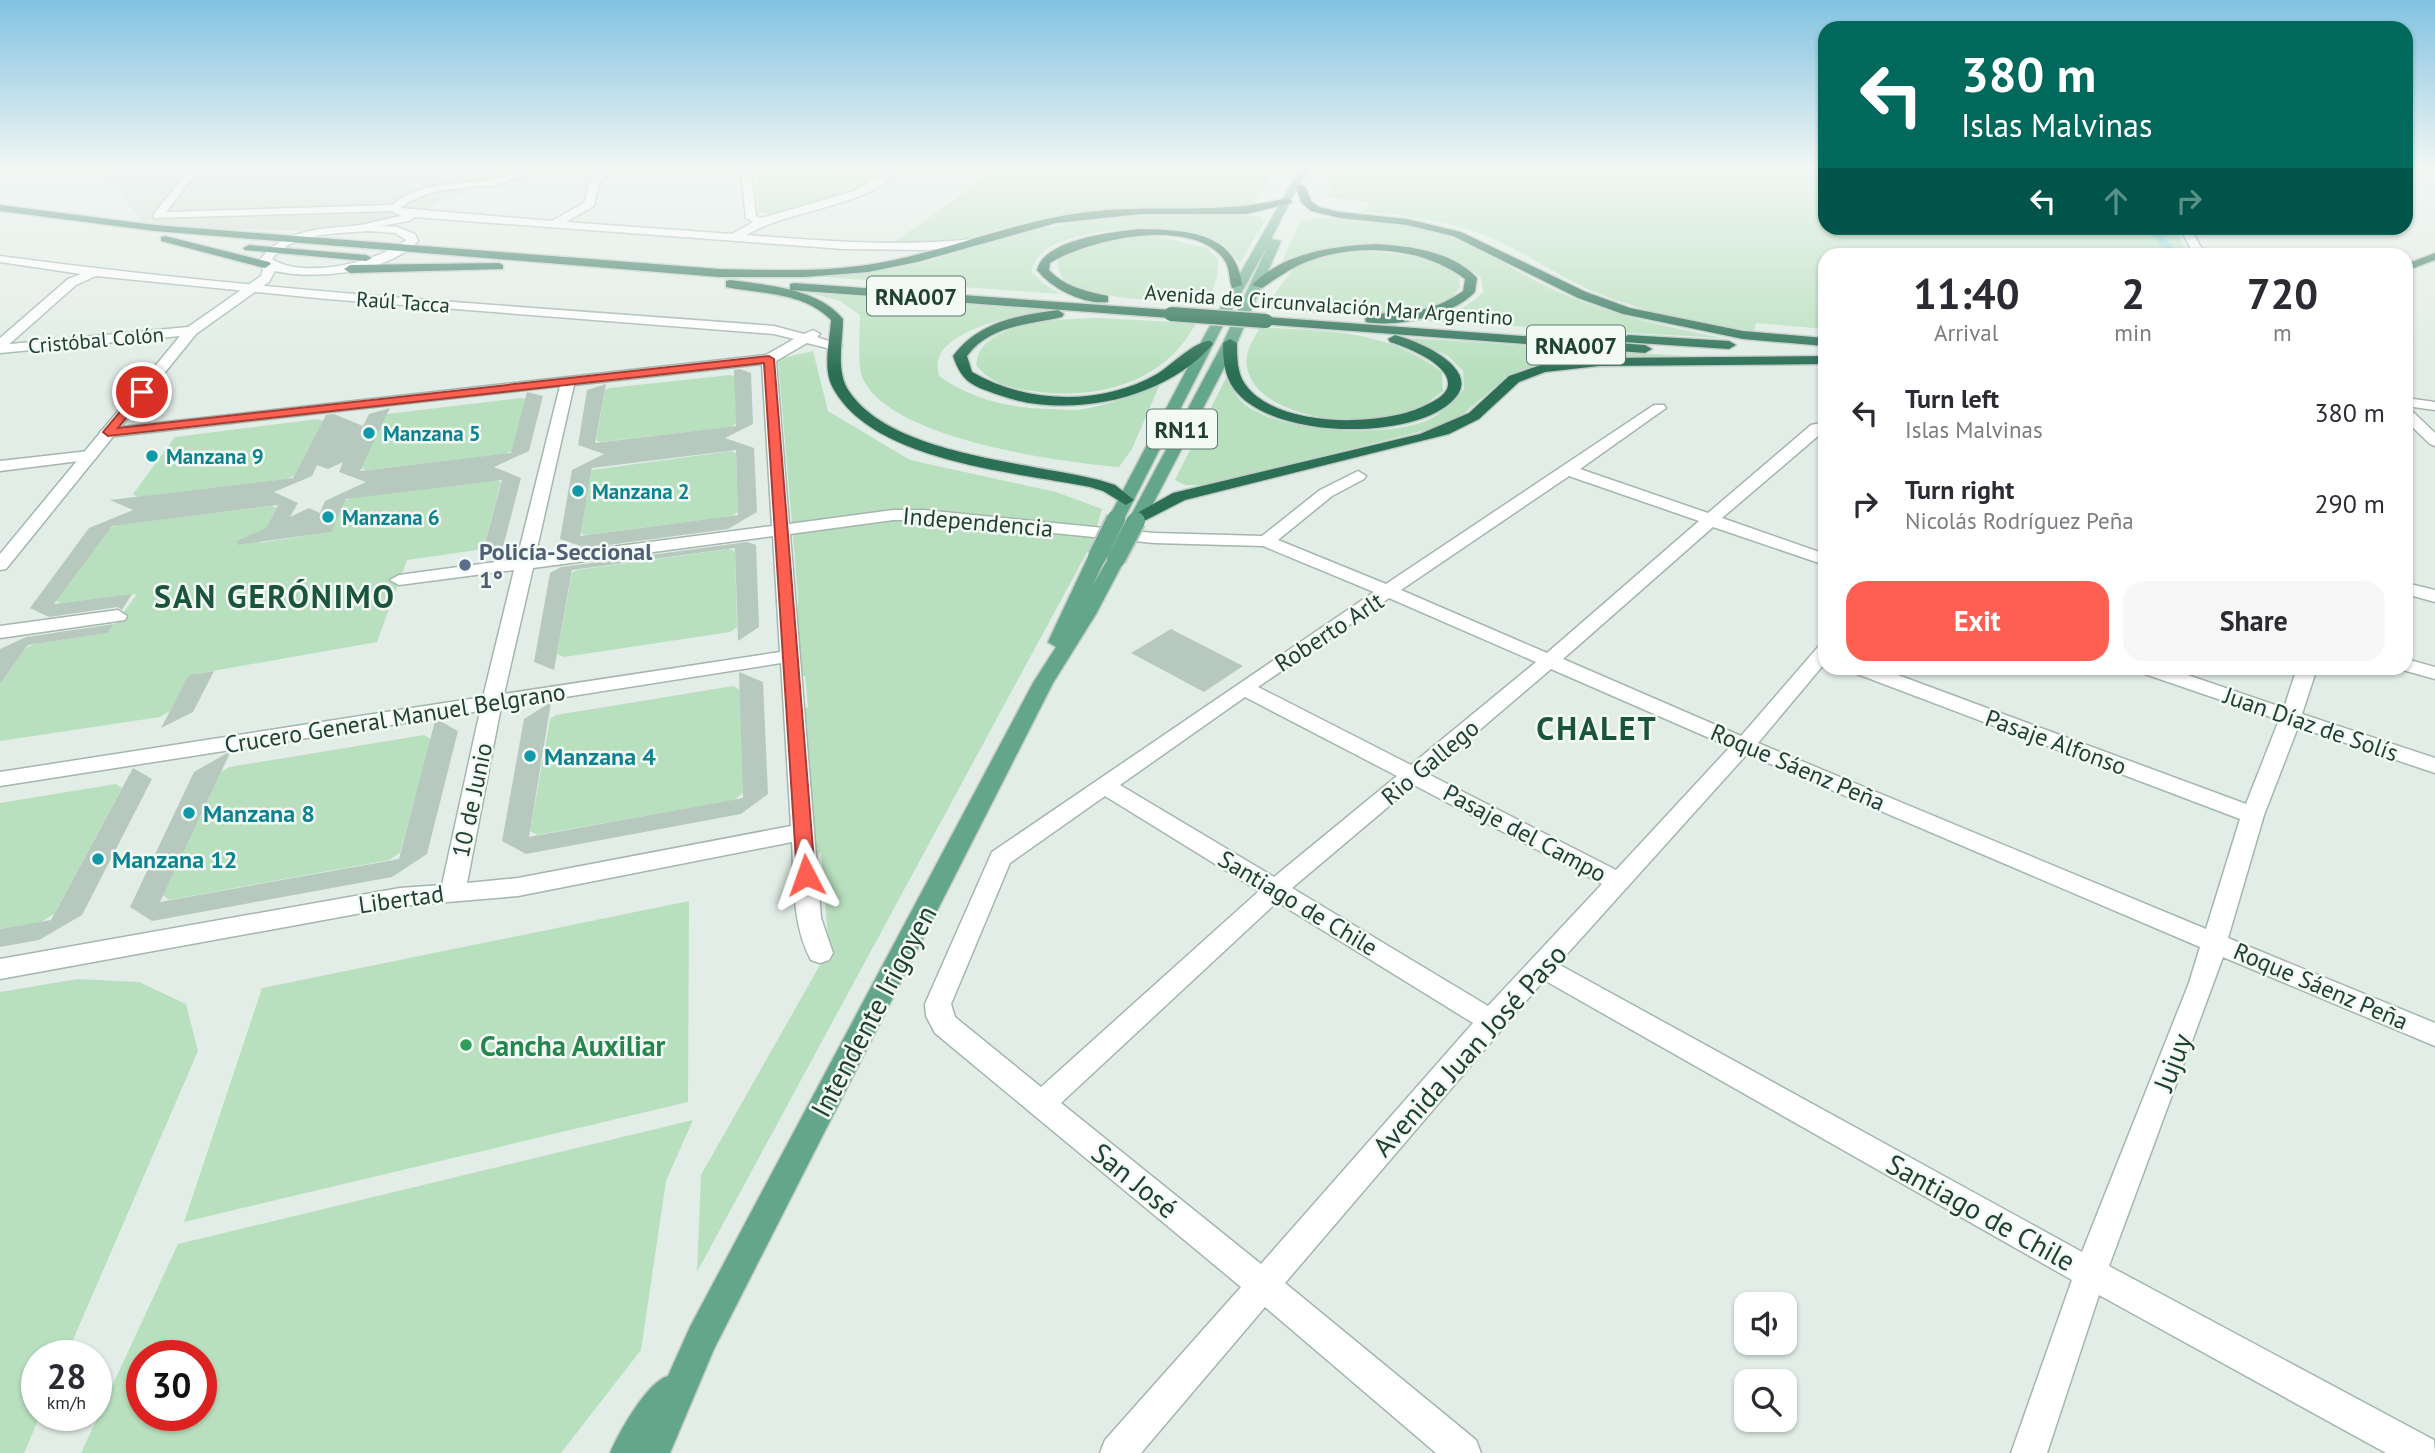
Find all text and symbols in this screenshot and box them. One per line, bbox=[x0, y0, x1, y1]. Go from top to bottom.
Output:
text: 380 m bbox=[1961, 42, 2096, 106]
icon: left bbox=[1846, 49, 1937, 140]
text: Islas Malvinas bbox=[1961, 104, 2152, 146]
icon: left bbox=[2024, 182, 2062, 220]
icon: ahead bbox=[2097, 182, 2135, 220]
icon: right bbox=[2170, 182, 2208, 220]
text: 11:40 bbox=[1913, 266, 2019, 321]
text: 2 bbox=[2121, 266, 2145, 321]
text: 720 bbox=[2247, 266, 2318, 321]
road number: RNA007 bbox=[867, 276, 965, 316]
street label: Avenida de Circunvalación Mar Argentino bbox=[1144, 279, 1514, 331]
street label: Raúl Tacca bbox=[355, 285, 451, 319]
text: Arrival bbox=[1934, 318, 1998, 347]
text: min bbox=[2114, 318, 2152, 347]
text: m bbox=[2273, 318, 2292, 347]
street label: Cristóbal Colón bbox=[27, 321, 165, 359]
road number: RNA007 bbox=[1527, 326, 1625, 364]
pin bbox=[112, 362, 172, 422]
icon: arrive bbox=[123, 373, 161, 411]
text: Turn left bbox=[1905, 382, 1999, 415]
icon: left bbox=[1846, 394, 1884, 432]
text: 380 m bbox=[2314, 396, 2385, 429]
road number: RN11 bbox=[1147, 410, 1217, 448]
text: Islas Malvinas bbox=[1905, 415, 2043, 444]
place label: Manzana 5 bbox=[383, 420, 481, 447]
marker: Manzana 5 bbox=[361, 425, 377, 441]
place label: Manzana 9 bbox=[166, 443, 264, 470]
marker: Manzana 9 bbox=[144, 448, 160, 464]
text: Turn right bbox=[1905, 473, 2014, 506]
place label: Manzana 2 bbox=[592, 478, 690, 505]
marker: Manzana 2 bbox=[570, 483, 586, 499]
icon: right bbox=[1846, 485, 1884, 523]
text: 290 m bbox=[2314, 487, 2385, 520]
street label: Independencia bbox=[901, 500, 1055, 544]
place label: Manzana 6 bbox=[342, 504, 440, 531]
text: Nicolás Rodríguez Peña bbox=[1905, 506, 2134, 535]
marker: Manzana 6 bbox=[320, 509, 336, 525]
place label: Policía-Seccional 1° bbox=[479, 536, 653, 595]
marker: Policía-Seccional 1° bbox=[457, 557, 473, 573]
district label: SAN GERÓNIMO bbox=[154, 575, 396, 617]
button: Exit bbox=[1846, 581, 2109, 661]
button: Share bbox=[2123, 581, 2385, 661]
street label: Roberto Arlt bbox=[1269, 585, 1389, 679]
street label: Crucero General Manuel Belgrano bbox=[222, 676, 568, 760]
street label: Juan Díaz de Solís bbox=[2219, 679, 2402, 768]
street label: Pasaje Alfonso bbox=[1981, 702, 2131, 782]
district label: CHALET bbox=[1536, 707, 1658, 749]
street label: Rio Gallego bbox=[1375, 712, 1485, 812]
street label: Roque Sáenz Peña bbox=[1706, 716, 1890, 818]
street label: 10 de Junio bbox=[445, 740, 499, 860]
place label: Manzana 4 bbox=[544, 741, 656, 772]
marker: Manzana 4 bbox=[522, 748, 538, 764]
street label: Pasaje del Campo bbox=[1438, 777, 1612, 889]
place label: Manzana 8 bbox=[203, 798, 315, 829]
marker: Manzana 8 bbox=[181, 805, 197, 821]
position arrow bbox=[769, 838, 843, 912]
street label: Santiago de Chile bbox=[1213, 843, 1383, 963]
place label: Manzana 12 bbox=[112, 844, 237, 875]
marker: Manzana 12 bbox=[90, 851, 106, 867]
street label: Libertad bbox=[356, 878, 446, 920]
street label: Intendente Irigoyen bbox=[802, 899, 944, 1123]
street label: Roque Sáenz Peña bbox=[2229, 935, 2413, 1037]
street label: Avenida Juan José Paso bbox=[1364, 936, 1574, 1164]
place label: Cancha Auxiliar bbox=[480, 1027, 666, 1064]
street label: Jujuy bbox=[2144, 1028, 2200, 1097]
marker: Cancha Auxiliar bbox=[458, 1037, 474, 1053]
street label: San José bbox=[1084, 1134, 1186, 1226]
street label: Santiago de Chile bbox=[1880, 1145, 2082, 1279]
map controls bbox=[1734, 1292, 1797, 1432]
button: sound bbox=[1734, 1292, 1797, 1355]
speed limit sign: 30 bbox=[126, 1340, 217, 1431]
text: 28 bbox=[47, 1353, 86, 1399]
button: search bbox=[1734, 1369, 1797, 1432]
text: km/h bbox=[47, 1391, 86, 1414]

